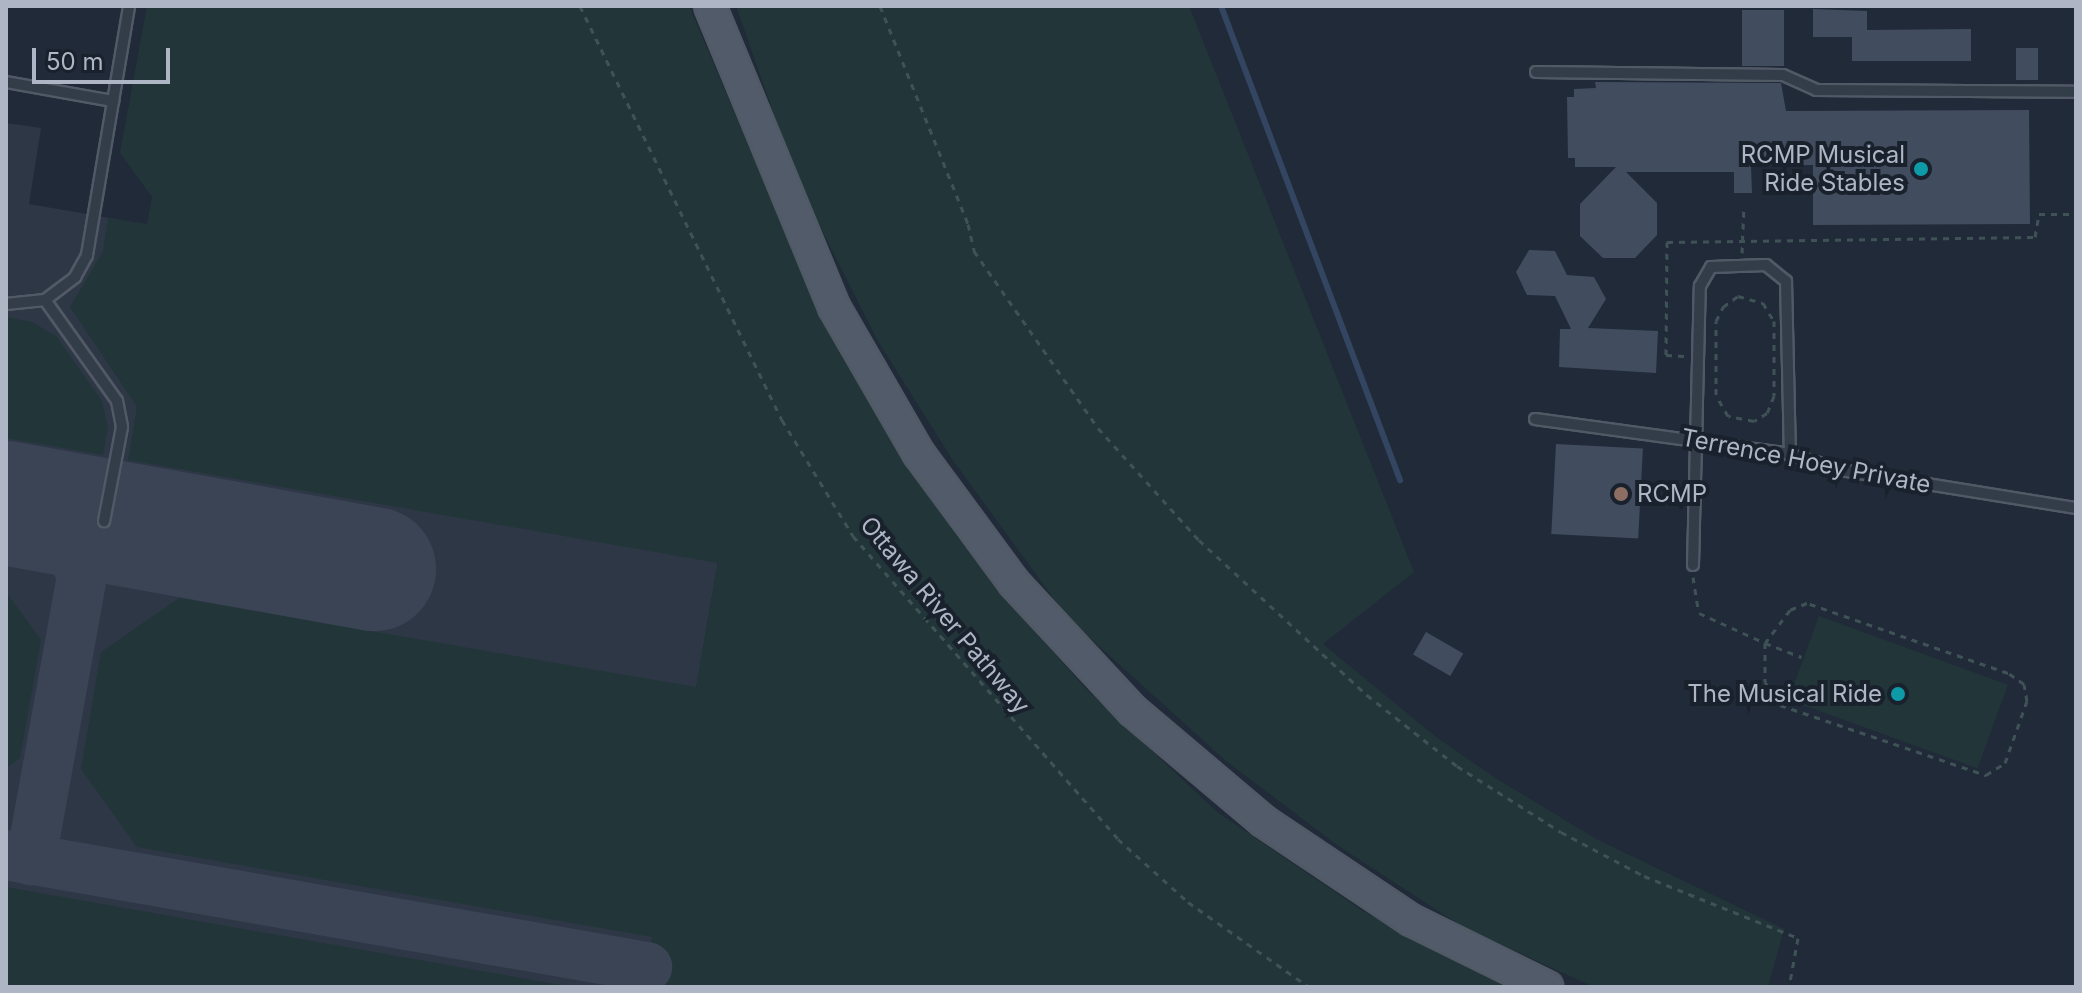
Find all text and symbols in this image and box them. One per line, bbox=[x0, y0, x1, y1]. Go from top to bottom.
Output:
scale bar bbox=[36, 32, 174, 82]
text: 50 m bbox=[46, 47, 104, 76]
place label: RCMP Musical Ride Stables bbox=[1741, 141, 1905, 197]
marker: RCMP Musical Ride Stables bbox=[1912, 160, 1930, 178]
street label: Terrence Hoey Private bbox=[1679, 423, 1933, 499]
place label: RCMP bbox=[1637, 480, 1707, 508]
marker: RCMP bbox=[1612, 485, 1630, 503]
street label: Ottawa River Pathway bbox=[854, 511, 1036, 719]
place label: The Musical Ride bbox=[1687, 680, 1882, 708]
marker: The Musical Ride bbox=[1889, 685, 1907, 703]

